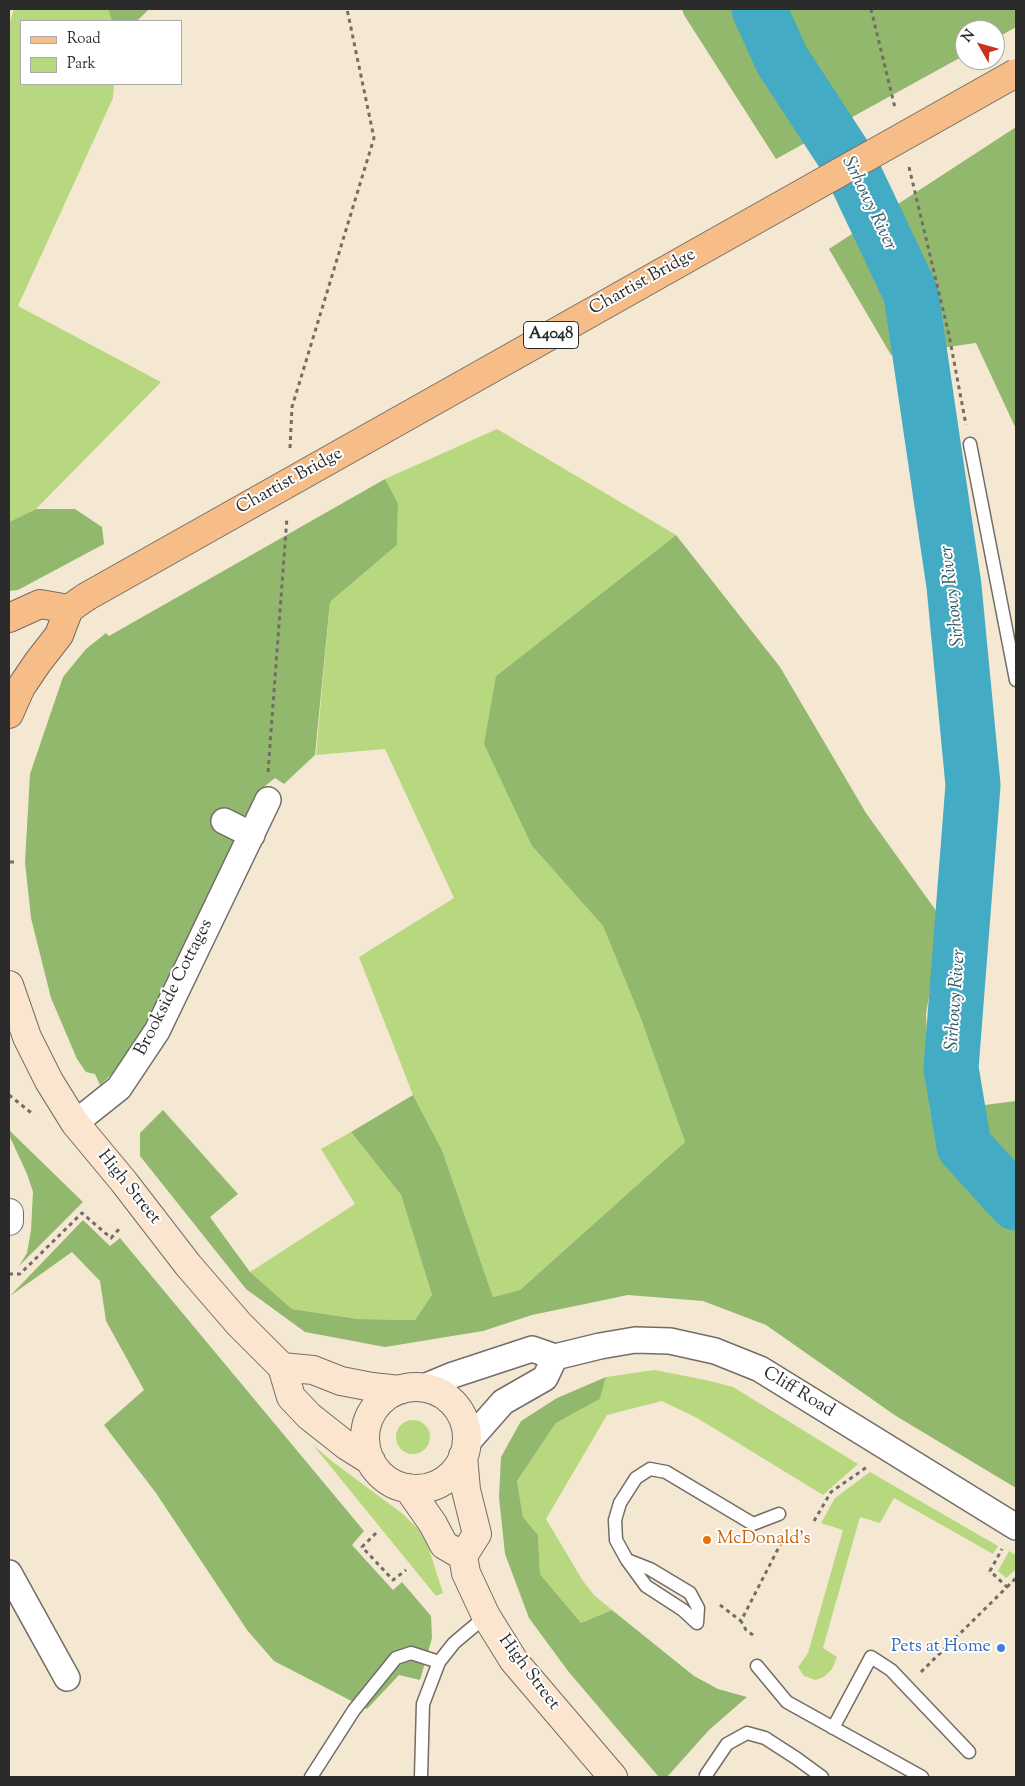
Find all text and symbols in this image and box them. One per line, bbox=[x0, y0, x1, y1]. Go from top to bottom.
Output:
legend bbox=[20, 20, 182, 85]
north arrow bbox=[955, 20, 1005, 70]
text: N bbox=[958, 26, 980, 47]
text: Road bbox=[67, 29, 101, 50]
text: Park bbox=[67, 54, 96, 75]
water label: Sirhowy River bbox=[835, 153, 901, 255]
street label: Chartist Bridge bbox=[586, 245, 700, 321]
road number: A4048 bbox=[524, 322, 578, 348]
street label: Chartist Bridge bbox=[233, 444, 347, 520]
water label: Sirhowy River bbox=[936, 544, 972, 648]
street label: Brookside Cottages bbox=[131, 916, 219, 1060]
water label: Sirhowy River bbox=[942, 948, 972, 1052]
street label: High Street bbox=[92, 1147, 164, 1229]
street label: Cliff Road bbox=[758, 1363, 838, 1423]
place label: McDonald's bbox=[717, 1529, 811, 1551]
marker: McDonald's bbox=[701, 1534, 713, 1546]
street label: High Street bbox=[493, 1631, 563, 1715]
place label: Pets at Home bbox=[891, 1637, 991, 1659]
marker: Pets at Home bbox=[995, 1642, 1007, 1654]

